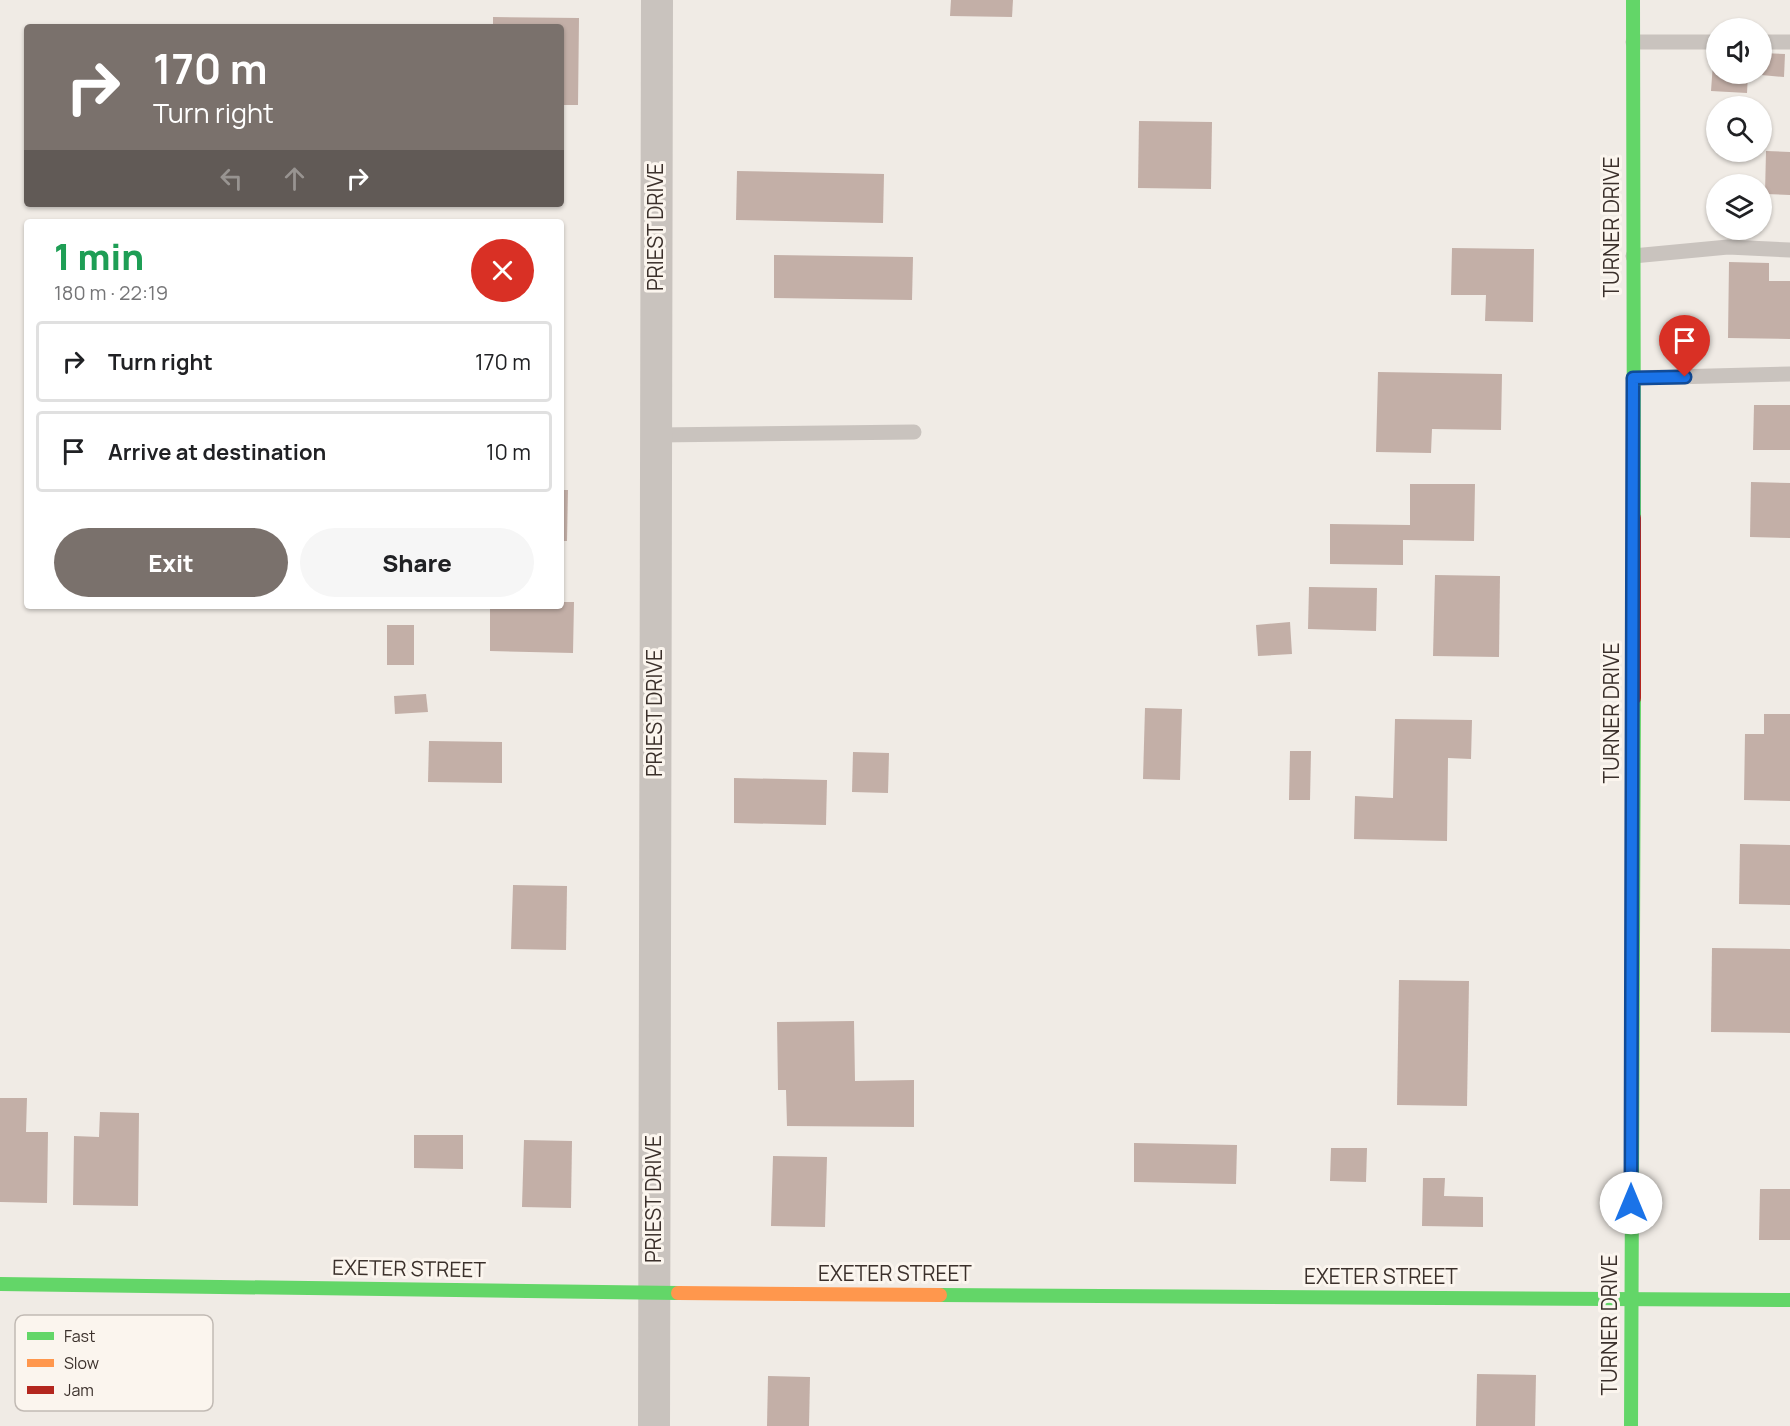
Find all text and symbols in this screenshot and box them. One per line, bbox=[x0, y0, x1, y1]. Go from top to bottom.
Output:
map controls bbox=[1706, 18, 1772, 240]
button: sound bbox=[1706, 18, 1772, 84]
text: 170 m bbox=[153, 39, 268, 97]
icon: right bbox=[54, 48, 132, 126]
text: Turn right bbox=[153, 94, 274, 131]
button: search bbox=[1706, 96, 1772, 162]
street label: TURNER DRIVE bbox=[1597, 156, 1625, 298]
icon: left bbox=[215, 162, 248, 195]
icon: ahead bbox=[278, 162, 311, 195]
icon: right bbox=[341, 162, 374, 195]
street label: PRIEST DRIVE bbox=[641, 163, 669, 291]
button: layers bbox=[1706, 174, 1772, 240]
text: 1 min bbox=[54, 232, 144, 281]
button: close bbox=[471, 239, 534, 302]
text: 180 m · 22:19 bbox=[54, 279, 168, 306]
pin bbox=[1659, 315, 1710, 377]
icon: arrive bbox=[1668, 324, 1701, 357]
icon: right bbox=[57, 345, 90, 378]
text: Turn right bbox=[108, 347, 213, 377]
text: 170 m bbox=[475, 347, 531, 377]
icon: arrive bbox=[57, 435, 90, 468]
text: Arrive at destination bbox=[108, 437, 326, 467]
text: 10 m bbox=[486, 437, 531, 467]
button: Exit bbox=[54, 528, 288, 597]
button: Share bbox=[300, 528, 534, 597]
street label: TURNER DRIVE bbox=[1597, 642, 1625, 784]
street label: PRIEST DRIVE bbox=[640, 649, 668, 777]
street label: PRIEST DRIVE bbox=[639, 1135, 667, 1263]
position arrow bbox=[1599, 1171, 1663, 1235]
street label: EXETER STREET bbox=[332, 1253, 487, 1283]
street label: TURNER DRIVE bbox=[1595, 1254, 1623, 1396]
street label: EXETER STREET bbox=[818, 1259, 972, 1287]
street label: EXETER STREET bbox=[1304, 1262, 1458, 1290]
legend bbox=[15, 1315, 213, 1411]
text: Fast bbox=[64, 1325, 95, 1347]
text: Slow bbox=[64, 1352, 99, 1374]
text: Jam bbox=[64, 1379, 94, 1401]

